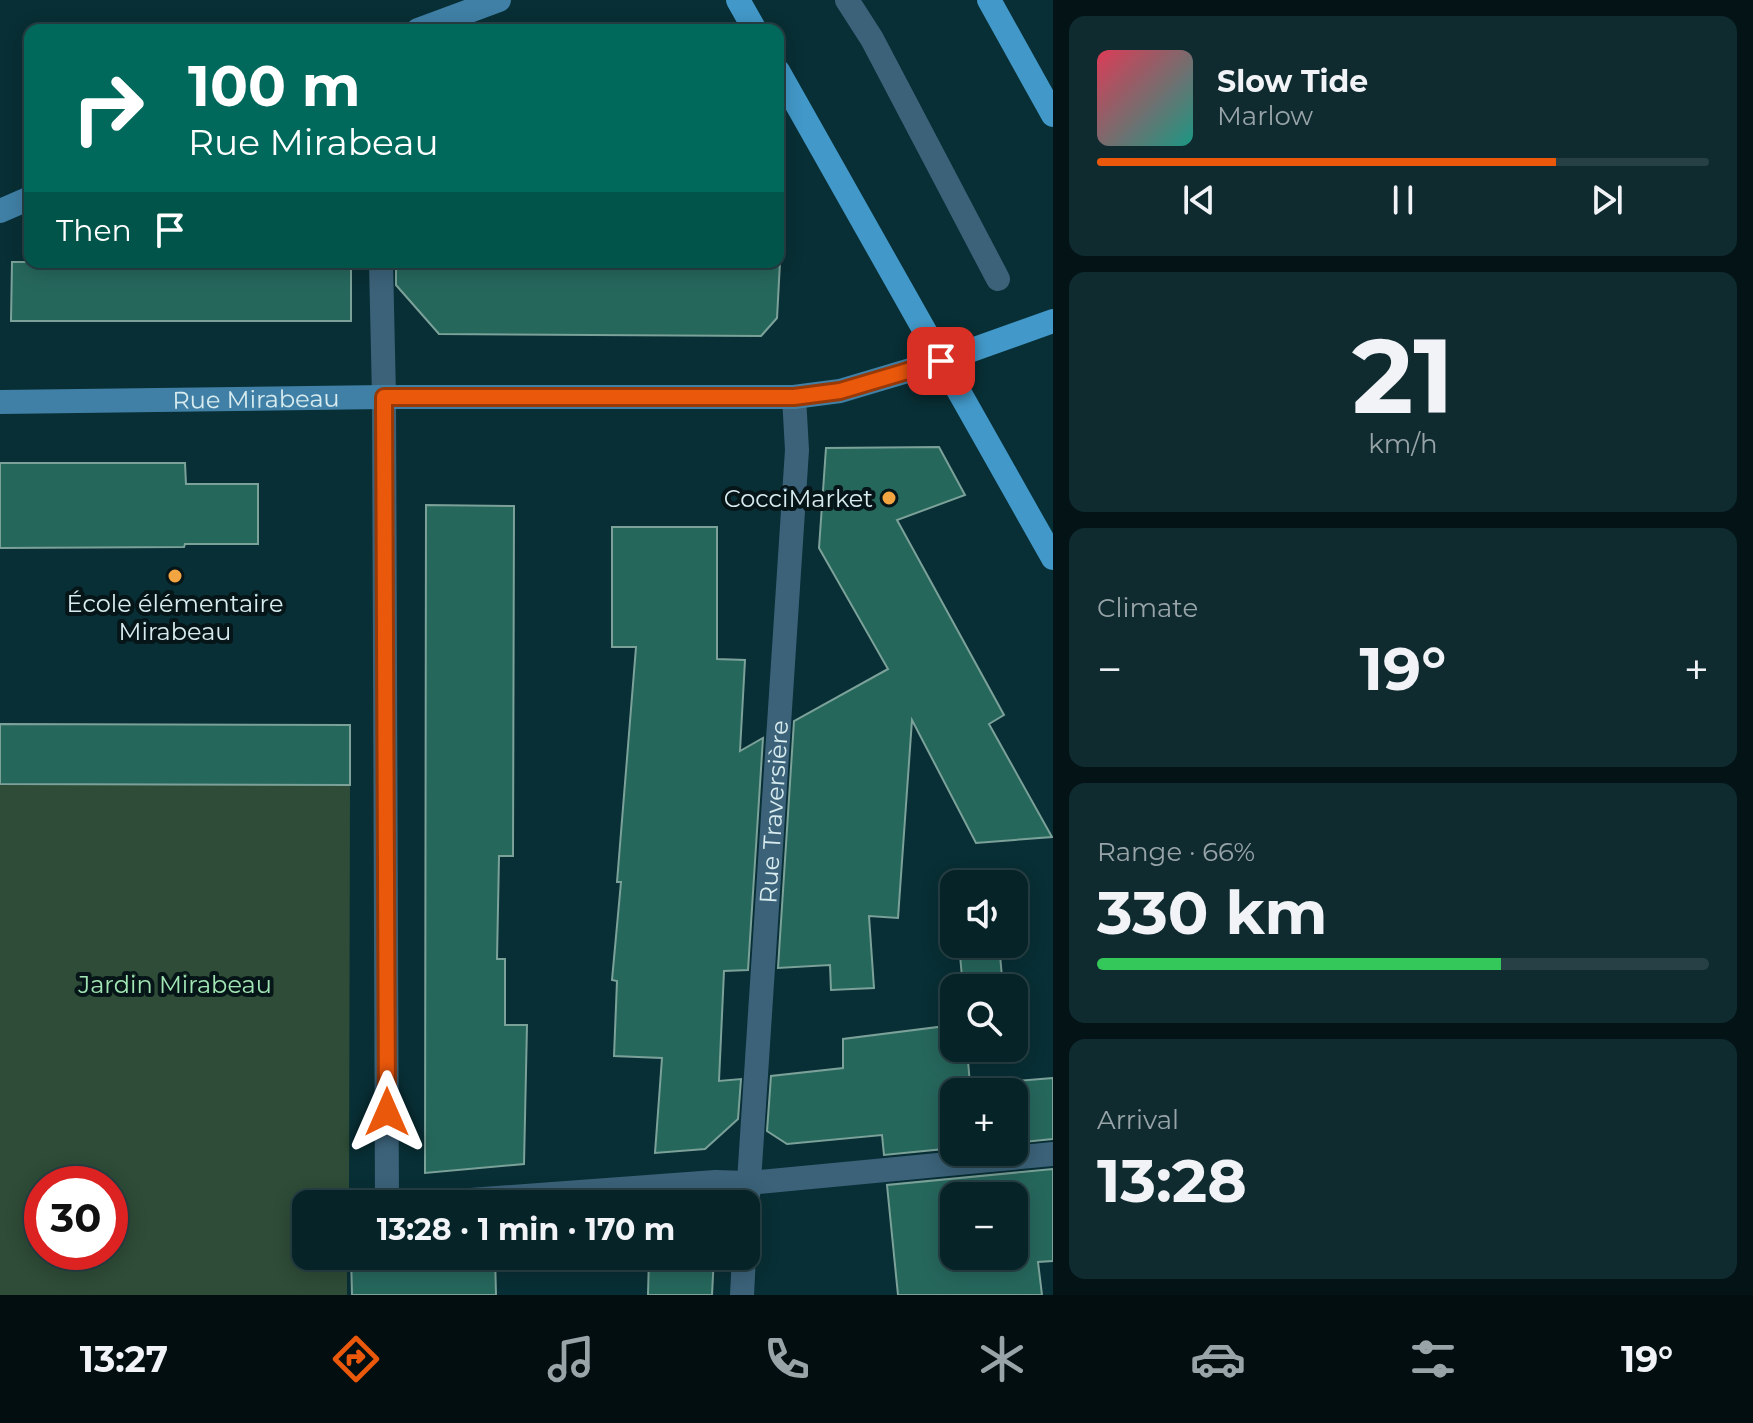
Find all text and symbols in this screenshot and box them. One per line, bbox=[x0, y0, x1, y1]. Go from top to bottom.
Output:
text: 100 m bbox=[188, 52, 361, 120]
icon: right bbox=[56, 56, 160, 160]
text: Slow Tide bbox=[1217, 63, 1368, 100]
text: Marlow bbox=[1217, 100, 1313, 132]
text: Rue Mirabeau bbox=[188, 120, 439, 164]
icon: previous bbox=[1177, 178, 1221, 222]
icon: pause bbox=[1381, 178, 1425, 222]
icon: next bbox=[1585, 178, 1629, 222]
icon: arrive bbox=[148, 208, 192, 252]
text: Then bbox=[56, 212, 132, 249]
text: 21 bbox=[1352, 312, 1454, 439]
pin bbox=[907, 327, 975, 395]
icon: arrive bbox=[919, 339, 963, 383]
street label: Rue Mirabeau bbox=[172, 383, 340, 414]
text: km/h bbox=[1368, 428, 1438, 460]
place label: CocciMarket bbox=[724, 484, 873, 513]
marker: CocciMarket bbox=[880, 489, 898, 507]
marker: École élémentaire Mirabeau bbox=[166, 567, 184, 585]
place label: École élémentaire Mirabeau bbox=[67, 589, 283, 646]
text: Climate bbox=[1097, 592, 1198, 624]
text: 19° bbox=[1360, 632, 1446, 705]
text: − bbox=[1097, 642, 1122, 696]
text: + bbox=[1684, 642, 1709, 696]
street label: Rue Traversière bbox=[753, 719, 794, 904]
text: Range · 66% bbox=[1097, 836, 1255, 868]
map controls bbox=[940, 870, 1028, 1270]
button: sound bbox=[940, 870, 1028, 958]
text: 330 km bbox=[1097, 876, 1327, 949]
park label: Jardin Mirabeau bbox=[77, 970, 272, 999]
button: search bbox=[940, 974, 1028, 1062]
position arrow bbox=[345, 1070, 429, 1154]
button: + bbox=[940, 1078, 1028, 1166]
text: Arrival bbox=[1097, 1104, 1179, 1136]
text: 13:28 bbox=[1097, 1144, 1247, 1217]
speed limit sign: 30 bbox=[24, 1166, 128, 1270]
button: − bbox=[940, 1182, 1028, 1270]
text: 13:28 · 1 min · 170 m bbox=[377, 1211, 675, 1248]
icon: directions bbox=[328, 1331, 384, 1387]
icon: music bbox=[543, 1331, 599, 1387]
icon: phone bbox=[759, 1331, 815, 1387]
icon: climate bbox=[974, 1331, 1030, 1387]
icon: car bbox=[1190, 1331, 1246, 1387]
icon: filters bbox=[1405, 1331, 1461, 1387]
text: 13:27 bbox=[80, 1337, 168, 1381]
text: 19° bbox=[1621, 1337, 1673, 1381]

